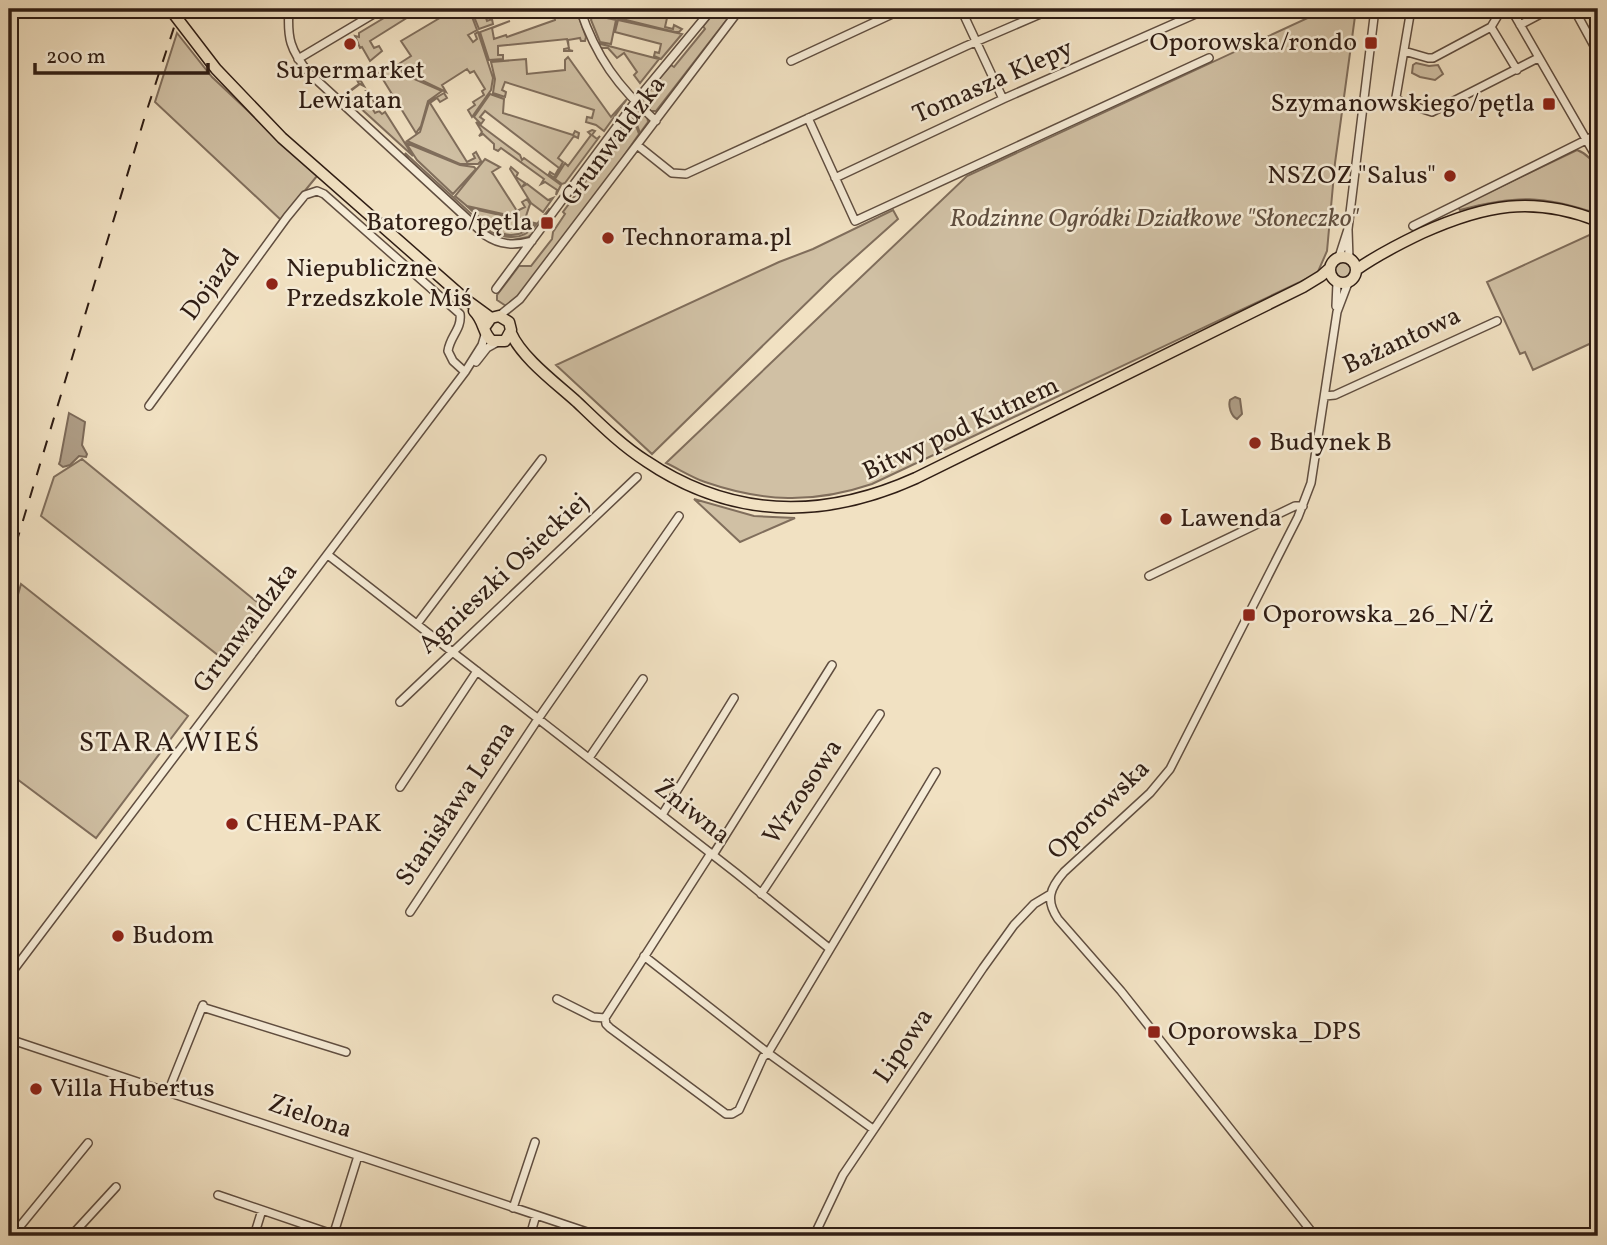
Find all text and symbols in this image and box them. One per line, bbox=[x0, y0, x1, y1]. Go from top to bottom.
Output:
place label: Oporowska/rondo bbox=[1149, 25, 1357, 61]
street label: Tomasza Klepy bbox=[907, 31, 1079, 133]
scale bar bbox=[35, 32, 208, 76]
marker: Oporowska/rondo bbox=[1363, 35, 1379, 51]
marker: Supermarket Lewiatan bbox=[342, 36, 358, 52]
text: 200 m bbox=[46, 43, 106, 72]
place label: Supermarket Lewiatan bbox=[275, 53, 425, 119]
street label: Grunwaldzka bbox=[553, 68, 675, 214]
place label: Szymanowskiego/pętla bbox=[1271, 86, 1535, 122]
marker: Szymanowskiego/pętla bbox=[1541, 96, 1557, 112]
place label: NSZOZ "Salus" bbox=[1267, 158, 1436, 194]
marker: NSZOZ "Salus" bbox=[1442, 168, 1458, 184]
park label: Rodzinne Ogródki Działkowe "Słoneczko" bbox=[950, 201, 1360, 237]
place label: Batorego/pętla bbox=[366, 205, 533, 241]
marker: Batorego/pętla bbox=[539, 215, 555, 231]
place label: Technorama.pl bbox=[622, 220, 792, 256]
marker: Technorama.pl bbox=[600, 230, 616, 246]
street label: Dojazd bbox=[173, 242, 249, 328]
place label: Niepubliczne Przedszkole Miś bbox=[286, 251, 472, 317]
marker: Niepubliczne Przedszkole Miś bbox=[264, 276, 280, 292]
street label: Bażantowa bbox=[1337, 298, 1467, 384]
street label: Bitwy pod Kutnem bbox=[857, 368, 1065, 490]
place label: Budynek B bbox=[1269, 425, 1392, 461]
marker: Budynek B bbox=[1247, 435, 1263, 451]
street label: Agnieszki Osieckiej bbox=[411, 485, 597, 663]
place label: Lawenda bbox=[1180, 501, 1282, 537]
marker: Lawenda bbox=[1158, 511, 1174, 527]
street label: Grunwaldzka bbox=[185, 555, 307, 701]
place label: Oporowska_26_N/Ż bbox=[1263, 597, 1494, 633]
marker: Oporowska_26_N/Ż bbox=[1241, 607, 1257, 623]
street label: Stanisława Lema bbox=[387, 714, 525, 894]
district label: STARA WIEŚ bbox=[79, 724, 261, 763]
street label: Wrzosowa bbox=[754, 732, 852, 852]
street label: Oporowska bbox=[1040, 752, 1158, 868]
street label: Żniwna bbox=[646, 771, 738, 853]
place label: CHEM-PAK bbox=[246, 806, 382, 842]
marker: CHEM-PAK bbox=[224, 816, 240, 832]
place label: Budom bbox=[132, 918, 214, 954]
marker: Budom bbox=[110, 928, 126, 944]
street label: Lipowa bbox=[866, 1001, 942, 1091]
place label: Oporowska_DPS bbox=[1168, 1014, 1361, 1050]
marker: Oporowska_DPS bbox=[1146, 1024, 1162, 1040]
place label: Villa Hubertus bbox=[50, 1071, 215, 1107]
marker: Villa Hubertus bbox=[28, 1081, 44, 1097]
street label: Zielona bbox=[263, 1086, 357, 1148]

